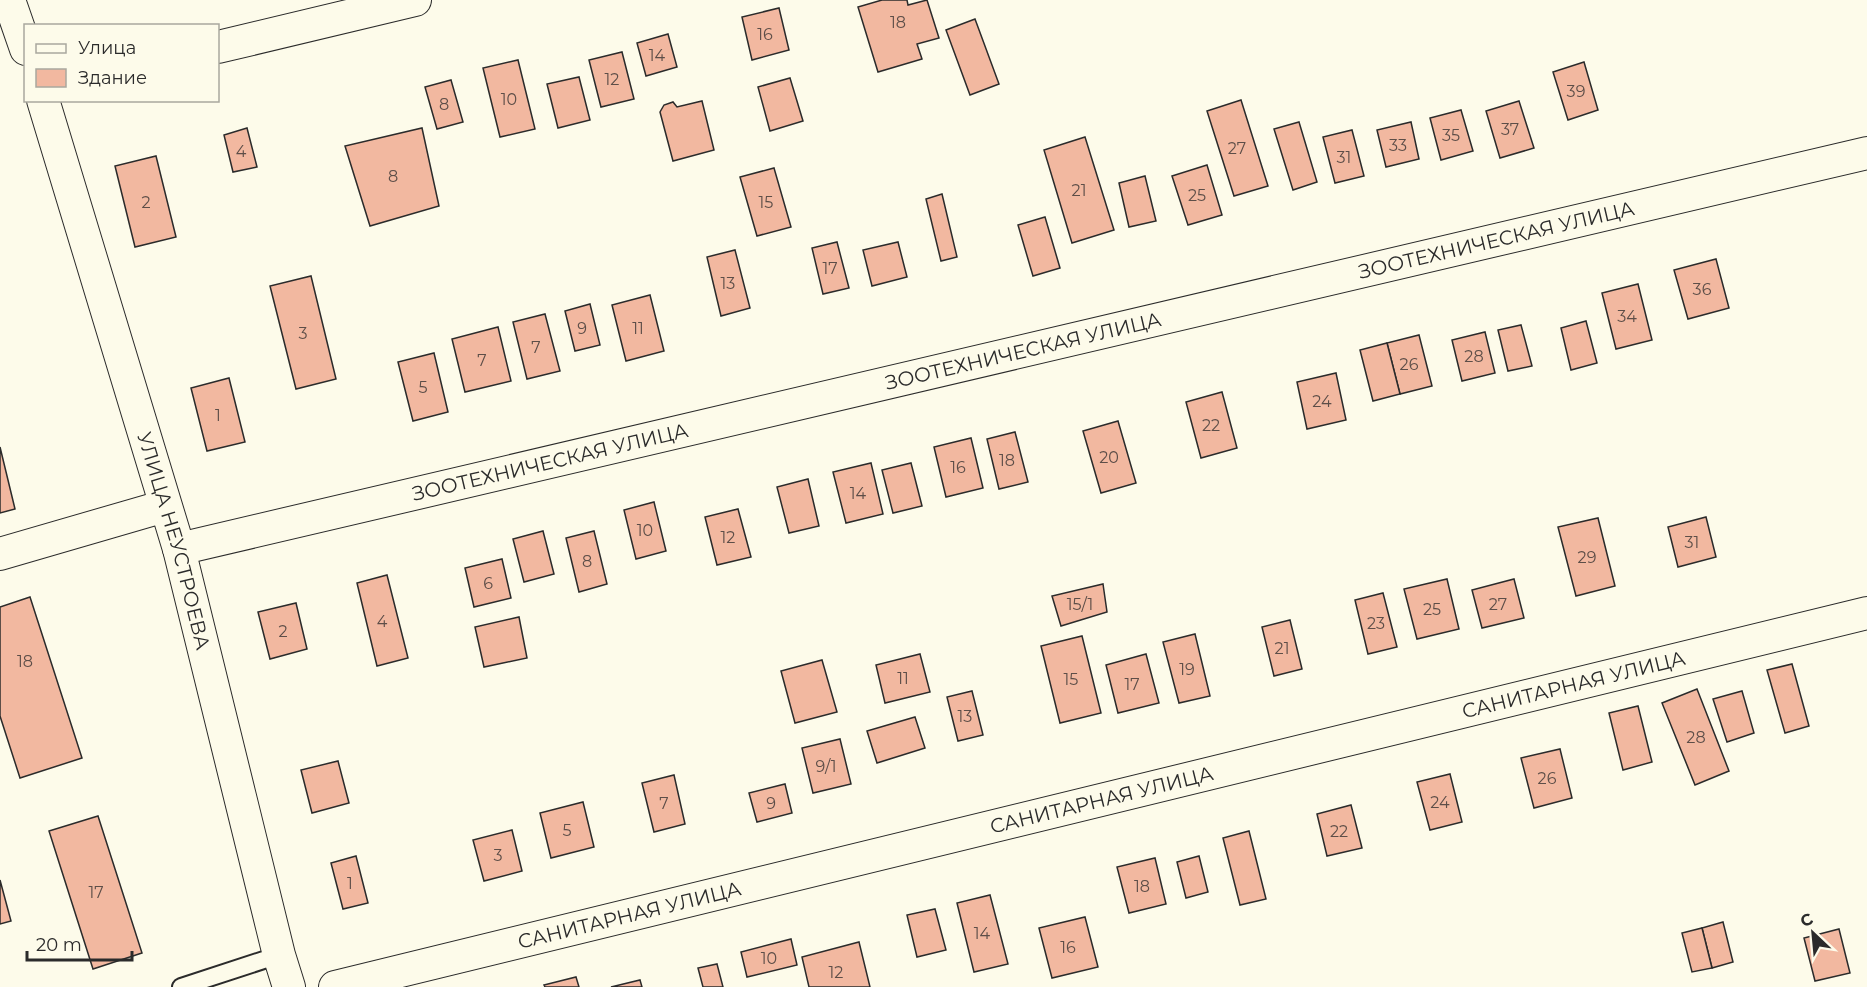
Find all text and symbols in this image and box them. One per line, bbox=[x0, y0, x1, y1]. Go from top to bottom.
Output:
house number: 18 bbox=[890, 13, 906, 32]
legend bbox=[24, 24, 219, 102]
house number: 16 bbox=[757, 25, 773, 44]
text: Улица bbox=[78, 37, 136, 59]
house number: 14 bbox=[649, 46, 666, 65]
text: Здание bbox=[78, 67, 147, 89]
house number: 12 bbox=[605, 70, 619, 89]
house number: 39 bbox=[1567, 82, 1585, 101]
house number: 10 bbox=[501, 90, 517, 109]
house number: 8 bbox=[439, 95, 449, 114]
house number: 37 bbox=[1501, 120, 1519, 139]
house number: 35 bbox=[1442, 126, 1460, 145]
house number: 33 bbox=[1389, 136, 1407, 155]
house number: 27 bbox=[1228, 139, 1246, 158]
house number: 4 bbox=[236, 142, 247, 161]
house number: 31 bbox=[1337, 148, 1351, 167]
house number: 8 bbox=[388, 167, 398, 186]
house number: 21 bbox=[1072, 181, 1086, 200]
house number: 25 bbox=[1188, 186, 1206, 205]
house number: 2 bbox=[141, 193, 151, 212]
house number: 15 bbox=[759, 193, 773, 212]
street label: ЗООТЕХНИЧЕСКАЯ УЛИЦА bbox=[1356, 196, 1637, 284]
house number: 17 bbox=[822, 259, 838, 278]
house number: 13 bbox=[721, 274, 735, 293]
house number: 36 bbox=[1693, 280, 1712, 299]
street label: ЗООТЕХНИЧЕСКАЯ УЛИЦА bbox=[883, 307, 1164, 395]
house number: 34 bbox=[1617, 307, 1637, 326]
house number: 9 bbox=[577, 319, 587, 338]
house number: 11 bbox=[632, 319, 644, 338]
house number: 3 bbox=[298, 324, 308, 343]
house number: 7 bbox=[531, 338, 541, 357]
house number: 28 bbox=[1464, 347, 1484, 366]
house number: 7 bbox=[477, 351, 487, 370]
house number: 26 bbox=[1400, 355, 1419, 374]
house number: 5 bbox=[418, 378, 428, 397]
house number: 24 bbox=[1312, 392, 1332, 411]
house number: 1 bbox=[215, 406, 221, 425]
house number: 22 bbox=[1202, 416, 1220, 435]
street label: ЗООТЕХНИЧЕСКАЯ УЛИЦА bbox=[410, 418, 690, 506]
street label: УЛИЦА НЕУСТРОЕВА bbox=[132, 429, 215, 652]
house number: 20 bbox=[1099, 448, 1119, 467]
house number: 18 bbox=[999, 451, 1015, 470]
house number: 16 bbox=[950, 458, 966, 477]
house number: 14 bbox=[850, 484, 867, 503]
house number: 10 bbox=[637, 521, 653, 540]
house number: 12 bbox=[721, 528, 735, 547]
house number: 31 bbox=[1685, 533, 1699, 552]
house number: 29 bbox=[1578, 548, 1596, 567]
house number: 8 bbox=[582, 552, 592, 571]
house number: 6 bbox=[483, 574, 493, 593]
house number: 15/1 bbox=[1067, 595, 1093, 614]
house number: 27 bbox=[1489, 595, 1507, 614]
house number: 25 bbox=[1423, 600, 1441, 619]
house number: 4 bbox=[377, 612, 388, 631]
house number: 23 bbox=[1367, 614, 1385, 633]
house number: 2 bbox=[278, 622, 288, 641]
house number: 21 bbox=[1275, 639, 1289, 658]
street label: САНИТАРНАЯ УЛИЦА bbox=[1460, 646, 1688, 723]
house number: 18 bbox=[17, 652, 33, 671]
house number: 19 bbox=[1179, 660, 1195, 679]
house number: 11 bbox=[897, 669, 909, 688]
house number: 15 bbox=[1064, 670, 1078, 689]
house number: 17 bbox=[1124, 675, 1140, 694]
house number: 13 bbox=[958, 707, 972, 726]
house number: 28 bbox=[1686, 728, 1706, 747]
house number: 9/1 bbox=[815, 757, 837, 776]
street label: САНИТАРНАЯ УЛИЦА bbox=[987, 761, 1216, 839]
house number: 26 bbox=[1538, 769, 1557, 788]
house number: 24 bbox=[1430, 793, 1450, 812]
house number: 7 bbox=[659, 794, 669, 813]
house number: 9 bbox=[766, 794, 776, 813]
house number: 5 bbox=[562, 821, 572, 840]
house number: 22 bbox=[1330, 822, 1348, 841]
house number: 3 bbox=[493, 846, 503, 865]
house number: 1 bbox=[347, 874, 353, 893]
street label: САНИТАРНАЯ УЛИЦА bbox=[515, 876, 744, 954]
house number: 18 bbox=[1134, 877, 1150, 896]
house number: 17 bbox=[88, 883, 104, 902]
north arrow bbox=[1783, 903, 1843, 963]
text: С bbox=[1797, 909, 1816, 931]
scale bar bbox=[27, 924, 132, 962]
house number: 14 bbox=[974, 924, 991, 943]
text: 20 m bbox=[36, 934, 82, 956]
house number: 16 bbox=[1060, 938, 1076, 957]
house number: 10 bbox=[761, 949, 777, 968]
house number: 12 bbox=[829, 963, 843, 982]

